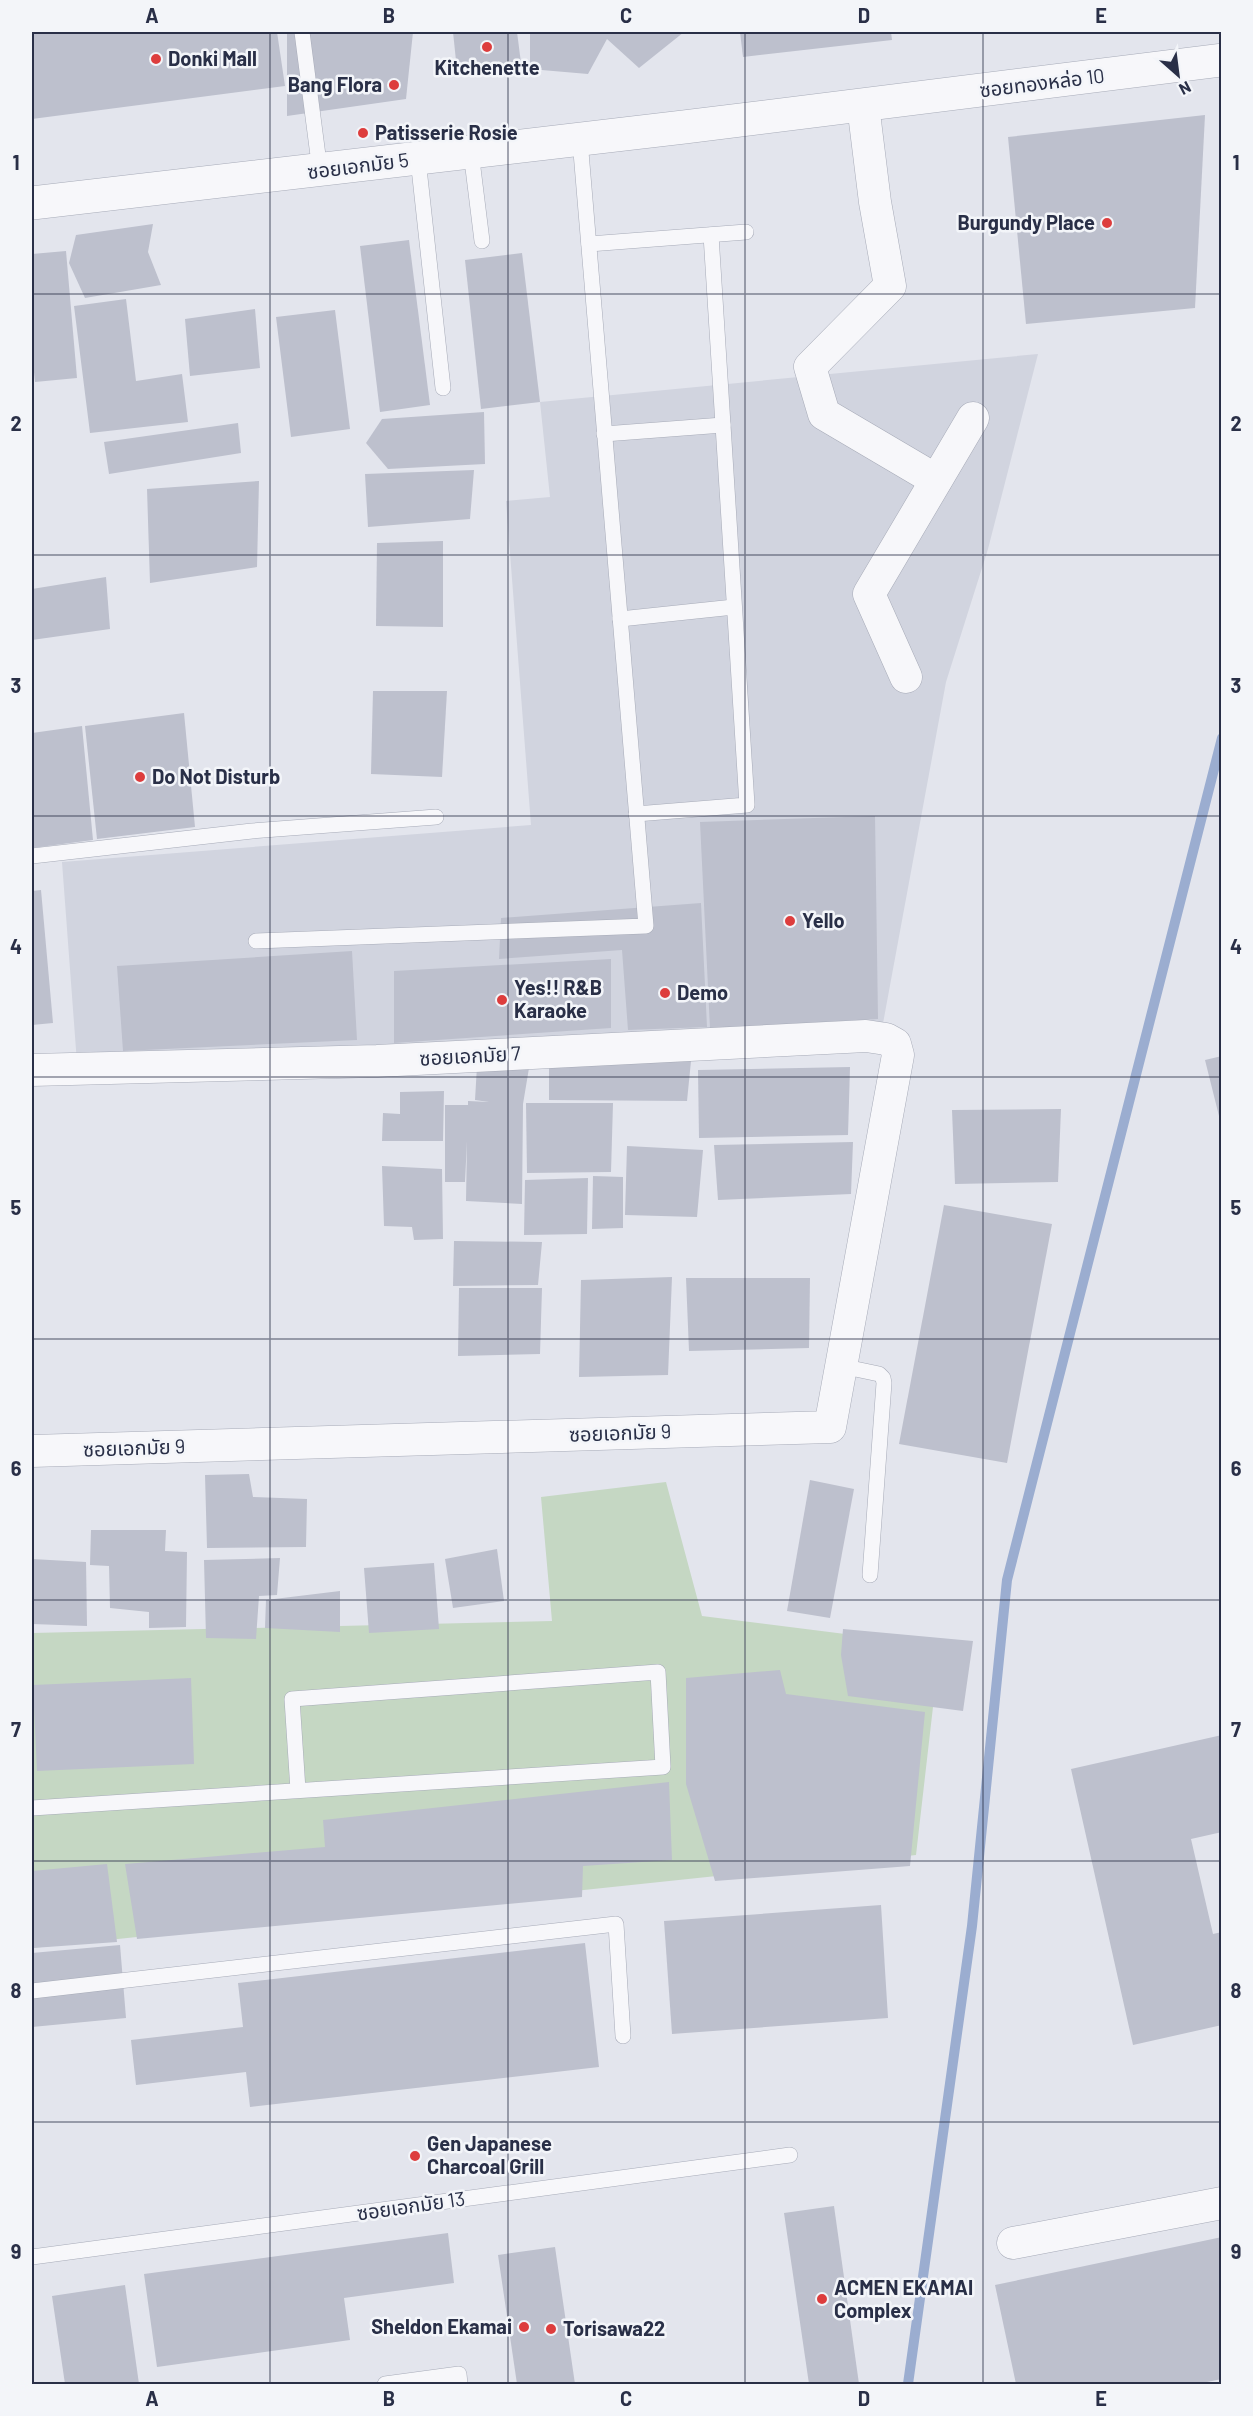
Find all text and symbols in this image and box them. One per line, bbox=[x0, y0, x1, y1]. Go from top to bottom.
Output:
text: A bbox=[145, 3, 159, 27]
text: B bbox=[383, 3, 395, 27]
text: C bbox=[620, 3, 632, 27]
text: D bbox=[858, 3, 870, 27]
text: E bbox=[1095, 3, 1107, 27]
marker: Kitchenette bbox=[480, 40, 494, 54]
north arrow bbox=[1148, 45, 1208, 105]
place label: Donki Mall bbox=[168, 46, 257, 70]
marker: Donki Mall bbox=[149, 52, 163, 66]
place label: Kitchenette bbox=[434, 55, 540, 79]
street label: ซอยทองหล่อ 10 bbox=[978, 62, 1106, 102]
place label: Bang Flora bbox=[288, 72, 382, 96]
marker: Bang Flora bbox=[387, 78, 401, 92]
text: N bbox=[1176, 78, 1194, 100]
place label: Patisserie Rosie bbox=[375, 120, 518, 144]
marker: Patisserie Rosie bbox=[356, 126, 370, 140]
street label: ซอยเอกมัย 5 bbox=[306, 147, 410, 183]
text: 1 bbox=[12, 150, 20, 174]
text: 1 bbox=[1232, 150, 1240, 174]
place label: Burgundy Place bbox=[957, 210, 1095, 234]
marker: Burgundy Place bbox=[1100, 216, 1114, 230]
text: 2 bbox=[10, 411, 22, 435]
text: 2 bbox=[1230, 411, 1242, 435]
text: 3 bbox=[11, 673, 21, 697]
text: 3 bbox=[1231, 673, 1241, 697]
place label: Do Not Disturb bbox=[152, 764, 280, 788]
marker: Do Not Disturb bbox=[133, 770, 147, 784]
place label: Yello bbox=[802, 908, 845, 932]
marker: Yello bbox=[783, 914, 797, 928]
text: 4 bbox=[10, 934, 22, 958]
text: 4 bbox=[1230, 934, 1242, 958]
place label: Yes!! R&B Karaoke bbox=[514, 975, 602, 1022]
place label: Demo bbox=[677, 980, 728, 1004]
marker: Demo bbox=[658, 986, 672, 1000]
marker: Yes!! R&B Karaoke bbox=[495, 993, 509, 1007]
street label: ซอยเอกมัย 7 bbox=[419, 1040, 522, 1070]
text: 5 bbox=[11, 1195, 22, 1219]
text: 5 bbox=[1231, 1195, 1242, 1219]
street label: ซอยเอกมัย 9 bbox=[568, 1418, 671, 1446]
street label: ซอยเอกมัย 9 bbox=[82, 1433, 185, 1461]
text: 6 bbox=[11, 1456, 22, 1480]
text: 6 bbox=[1231, 1456, 1242, 1480]
text: 7 bbox=[11, 1717, 21, 1741]
text: 7 bbox=[1231, 1717, 1241, 1741]
text: 8 bbox=[11, 1978, 22, 2002]
text: 8 bbox=[1231, 1978, 1242, 2002]
place label: Gen Japanese Charcoal Grill bbox=[427, 2131, 552, 2178]
marker: Gen Japanese Charcoal Grill bbox=[408, 2149, 422, 2163]
street label: ซอยเอกมัย 13 bbox=[355, 2186, 467, 2224]
text: 9 bbox=[11, 2239, 21, 2263]
text: 9 bbox=[1231, 2239, 1241, 2263]
place label: ACMEN EKAMAI Complex bbox=[834, 2275, 973, 2322]
marker: ACMEN EKAMAI Complex bbox=[815, 2292, 829, 2306]
place label: Sheldon Ekamai bbox=[371, 2314, 512, 2338]
place label: Torisawa22 bbox=[563, 2316, 665, 2340]
marker: Sheldon Ekamai bbox=[517, 2320, 531, 2334]
marker: Torisawa22 bbox=[544, 2322, 558, 2336]
text: A bbox=[145, 2386, 159, 2410]
text: B bbox=[383, 2386, 395, 2410]
text: C bbox=[620, 2386, 632, 2410]
text: D bbox=[858, 2386, 870, 2410]
text: E bbox=[1095, 2386, 1107, 2410]

